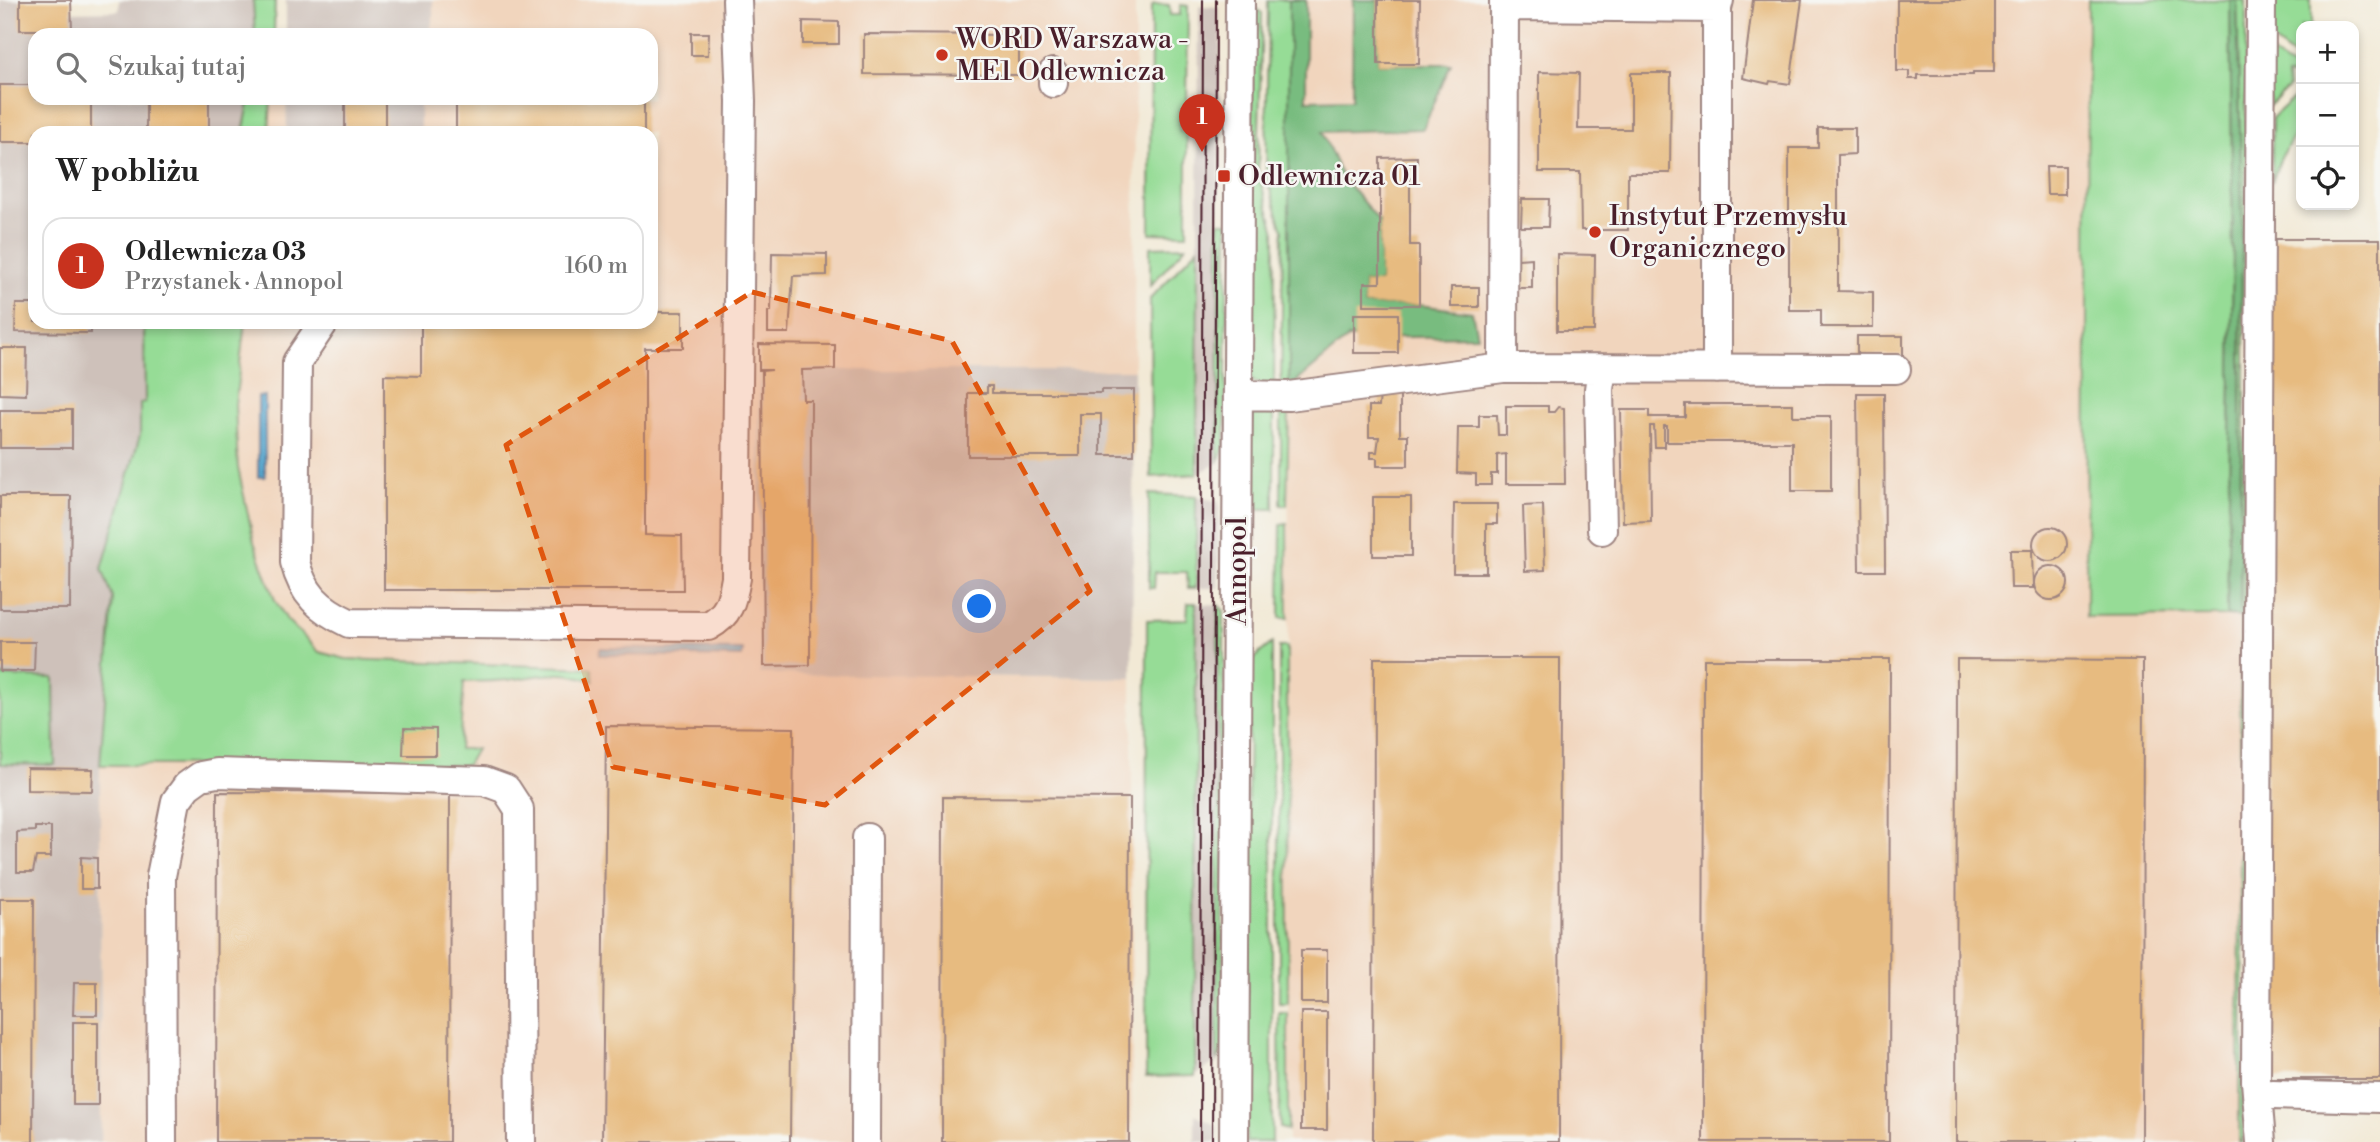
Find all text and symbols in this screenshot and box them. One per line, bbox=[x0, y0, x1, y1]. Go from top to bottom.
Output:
map controls bbox=[2296, 21, 2359, 210]
button: + bbox=[2296, 21, 2359, 84]
place label: WORD Warszawa - ME1 Odlewnicza bbox=[955, 22, 1189, 89]
search box bbox=[28, 28, 658, 105]
marker: WORD Warszawa - ME1 Odlewnicza bbox=[934, 47, 950, 63]
icon: search bbox=[52, 48, 90, 86]
text: Szukaj tutaj bbox=[108, 51, 247, 83]
button: − bbox=[2296, 84, 2359, 147]
pin: 1 bbox=[1179, 94, 1225, 152]
button: locate bbox=[2296, 147, 2359, 210]
text: W pobliżu bbox=[56, 153, 199, 191]
place label: Odlewnicza 01 bbox=[1238, 159, 1421, 194]
marker: Odlewnicza 01 bbox=[1216, 168, 1232, 184]
place label: Instytut Przemysłu Organicznego bbox=[1609, 199, 1847, 266]
marker: Instytut Przemysłu Organicznego bbox=[1587, 224, 1603, 240]
text: Odlewnicza 03 bbox=[125, 236, 306, 268]
text: 1 bbox=[75, 252, 87, 280]
text: 160 m bbox=[565, 252, 628, 280]
text: Przystanek · Annopol bbox=[125, 268, 343, 296]
street label: Annopol bbox=[1220, 517, 1255, 626]
your location bbox=[962, 589, 996, 623]

